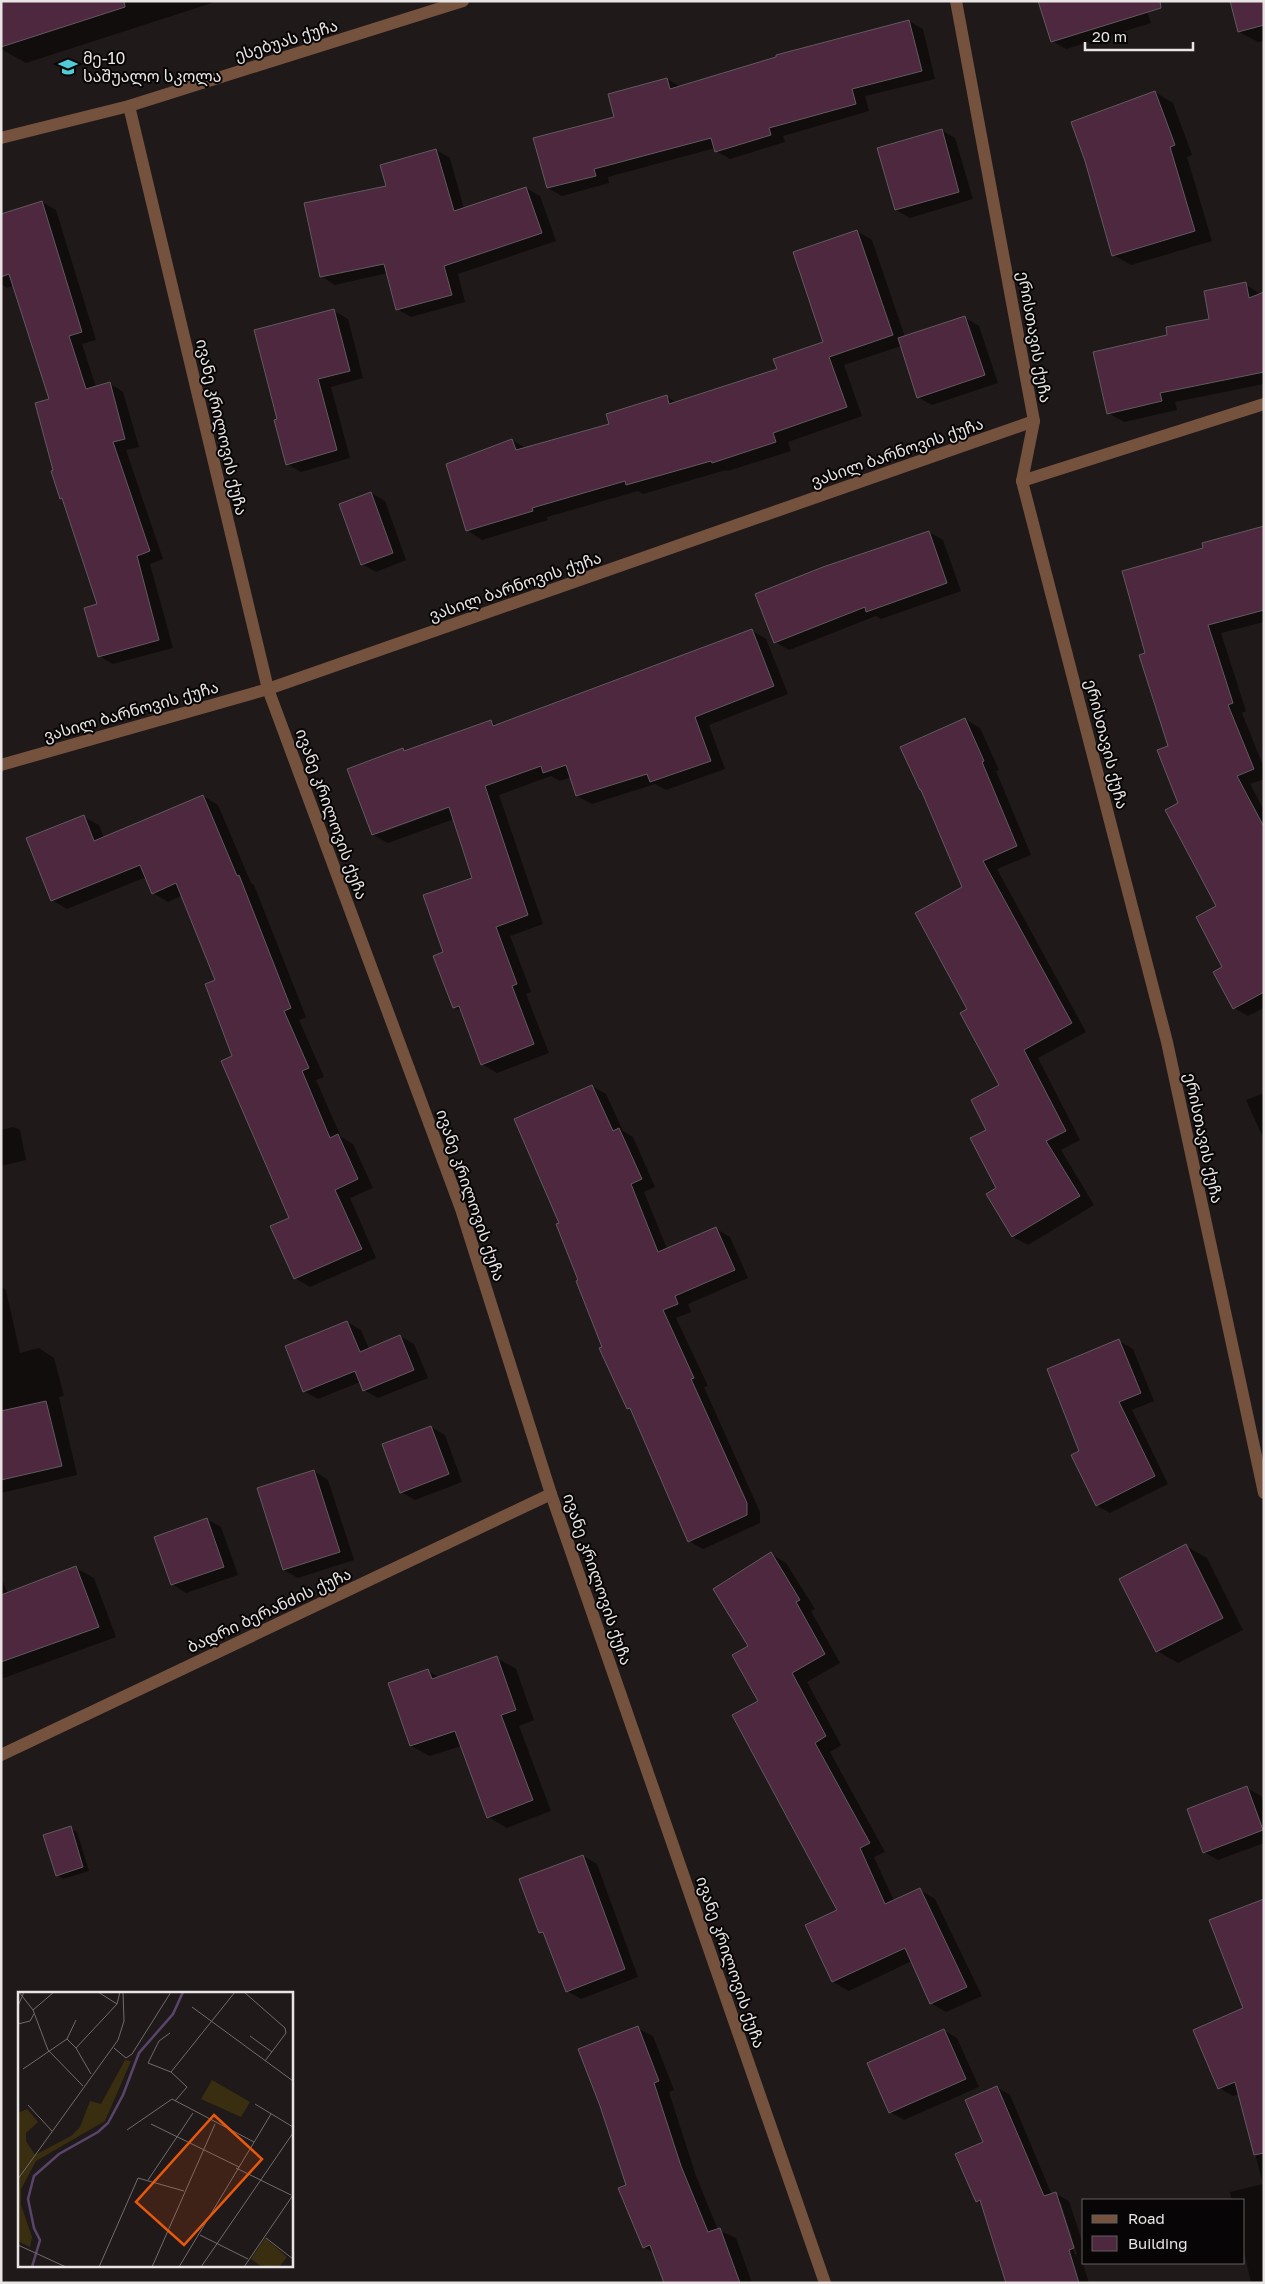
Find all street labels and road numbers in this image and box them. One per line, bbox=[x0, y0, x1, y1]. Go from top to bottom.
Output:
street label: ესებუას ქუჩა bbox=[232, 15, 340, 65]
street label: ერისთავის ქუჩა bbox=[1014, 270, 1056, 404]
street label: ივანე კრილოვის ქუჩა bbox=[191, 337, 252, 517]
street label: ვასილ ბარნოვის ქუჩა bbox=[808, 413, 986, 492]
street label: ვასილ ბარნოვის ქუჩა bbox=[426, 547, 604, 626]
street label: ვასილ ბარნოვის ქუჩა bbox=[41, 676, 221, 747]
street label: ერისთავის ქუჩა bbox=[1081, 677, 1133, 811]
street label: ივანე კრილოვის ქუჩა bbox=[291, 726, 372, 902]
street label: ერისთავის ქუჩა bbox=[1180, 1071, 1228, 1205]
street label: ივანე კრილოვის ქუჩა bbox=[431, 1107, 510, 1284]
street label: ივანე კრილოვის ქუჩა bbox=[558, 1491, 637, 1668]
street label: ბადრი ბერანძის ქუჩა bbox=[184, 1563, 355, 1658]
street label: ივანე კრილოვის ქუჩა bbox=[691, 1874, 770, 2051]

